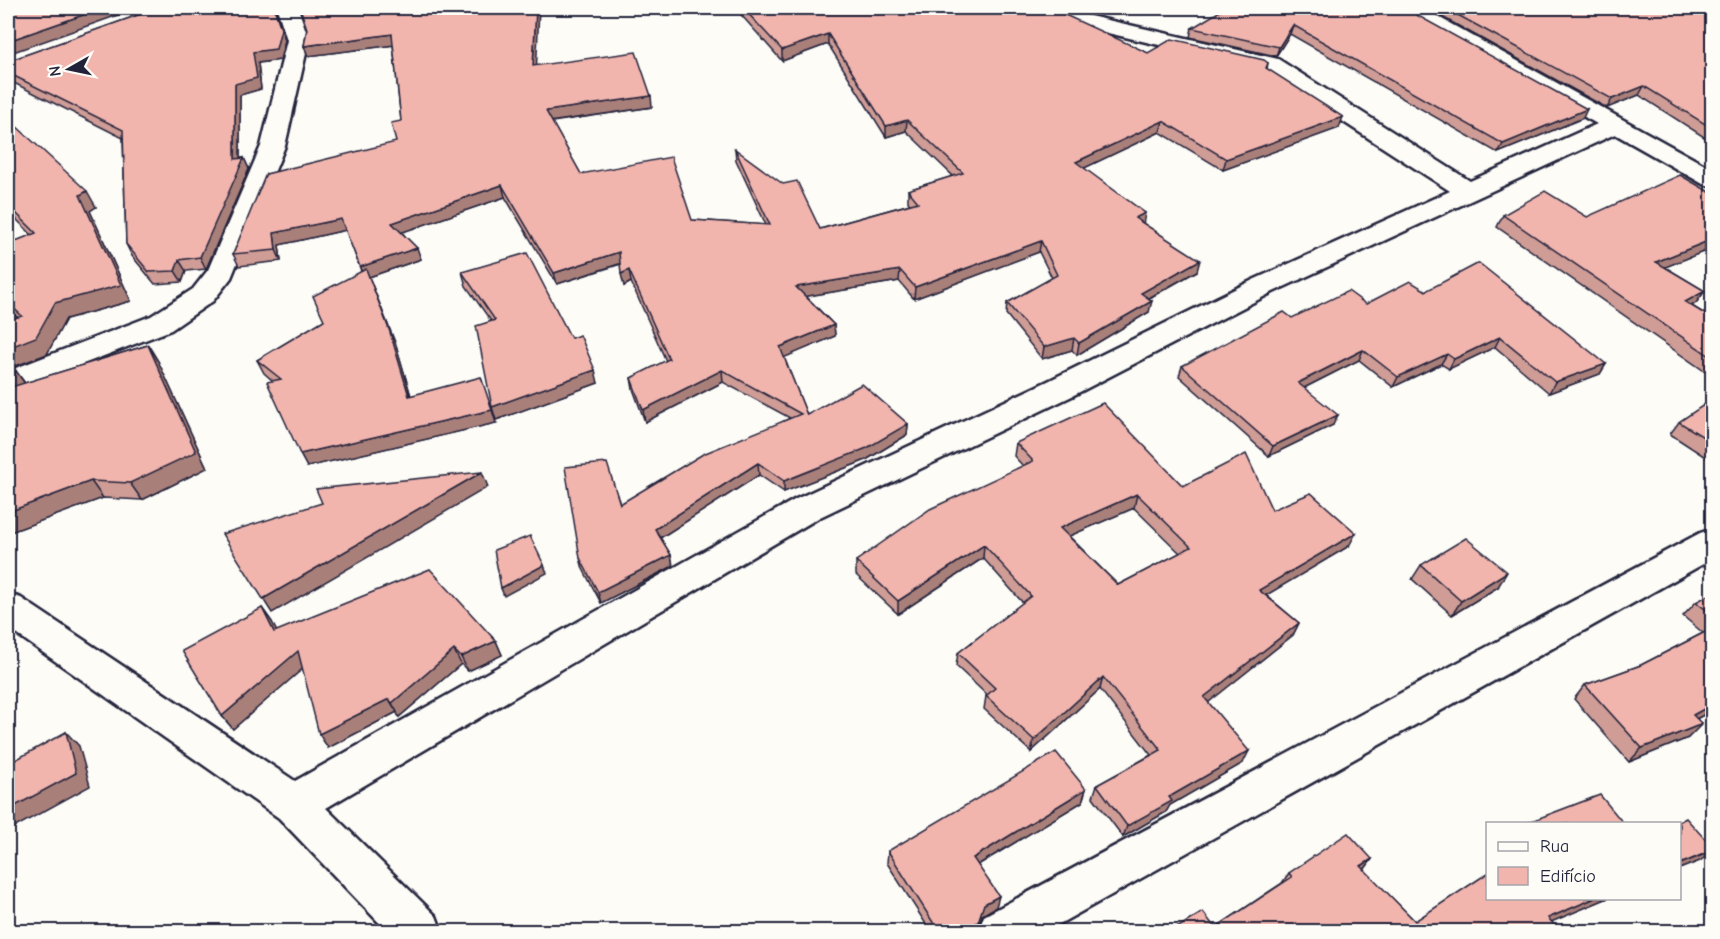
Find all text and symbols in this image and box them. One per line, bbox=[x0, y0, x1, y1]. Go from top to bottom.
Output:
north arrow bbox=[39, 39, 99, 99]
text: N bbox=[45, 65, 65, 78]
legend bbox=[1486, 822, 1681, 900]
text: Rua bbox=[1540, 836, 1569, 857]
text: Edifício bbox=[1540, 866, 1596, 887]

